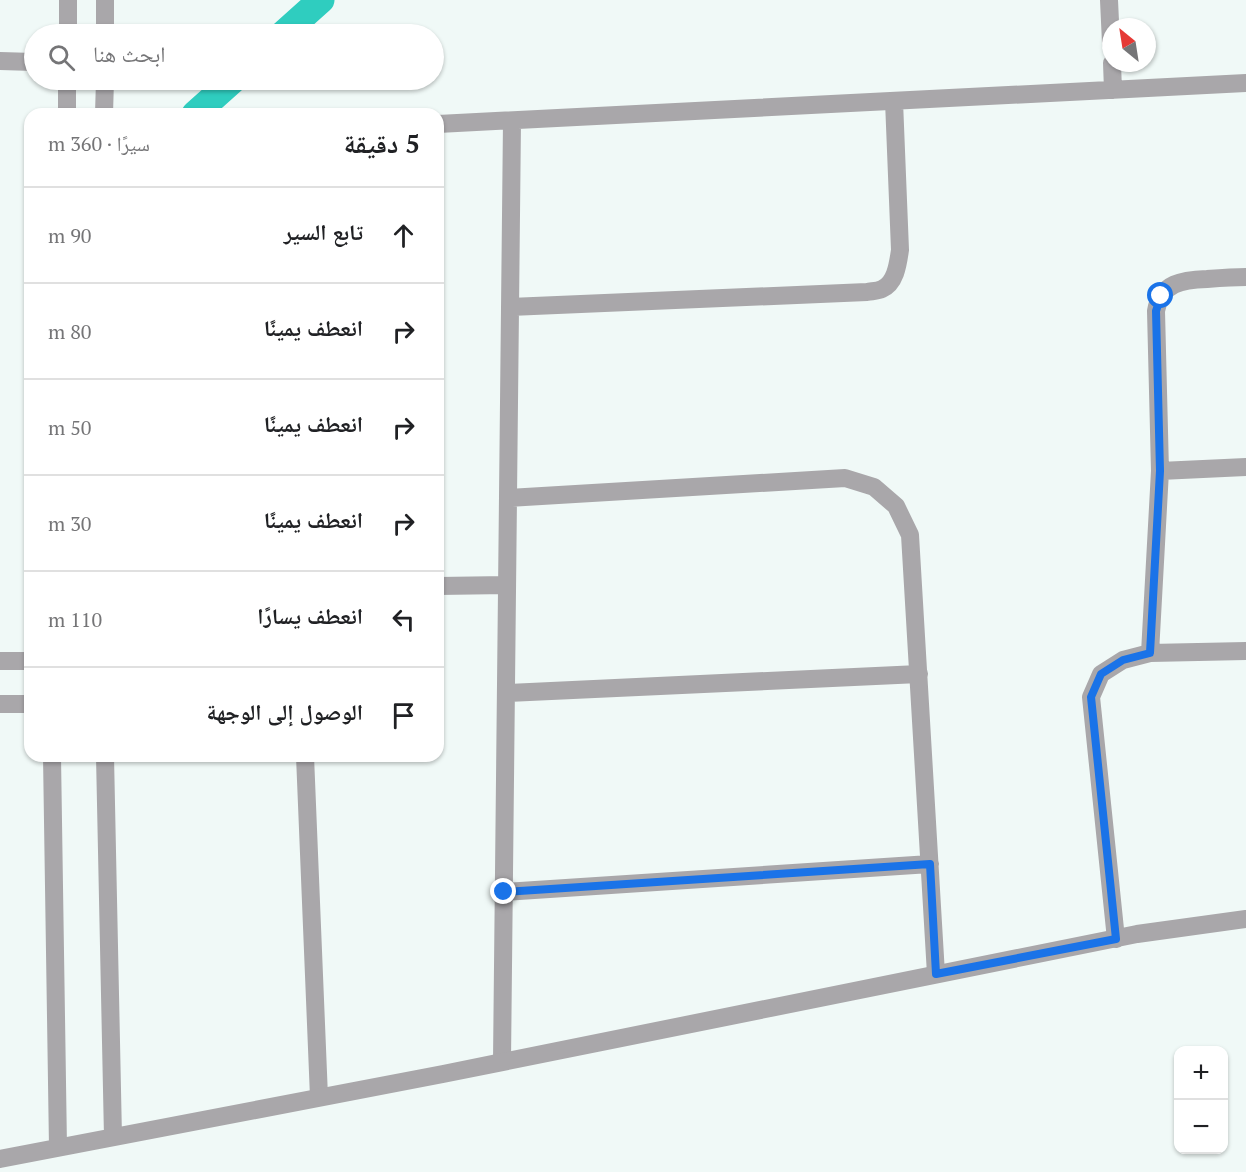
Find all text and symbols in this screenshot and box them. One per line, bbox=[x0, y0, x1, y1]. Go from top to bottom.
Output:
north arrow bbox=[1102, 18, 1156, 72]
search box bbox=[24, 24, 444, 90]
text: ابحث هنا bbox=[93, 39, 165, 68]
icon: search bbox=[45, 41, 78, 74]
text: 5 دقيقة bbox=[344, 126, 420, 160]
text: سيرًا · 360 m bbox=[48, 130, 150, 157]
text: تابع السير bbox=[284, 217, 363, 246]
icon: ahead bbox=[387, 219, 420, 252]
text: 90 m bbox=[48, 222, 91, 249]
route start bbox=[1147, 282, 1173, 308]
text: انعطف يمينًا bbox=[264, 313, 363, 342]
icon: right bbox=[387, 315, 420, 348]
text: 80 m bbox=[48, 318, 91, 345]
text: انعطف يمينًا bbox=[264, 409, 363, 438]
icon: right bbox=[387, 411, 420, 444]
text: 50 m bbox=[48, 414, 91, 441]
text: انعطف يمينًا bbox=[264, 505, 363, 534]
icon: right bbox=[387, 507, 420, 540]
text: 30 m bbox=[48, 510, 91, 537]
text: انعطف يسارًا bbox=[257, 601, 363, 630]
icon: left bbox=[387, 603, 420, 636]
text: 110 m bbox=[48, 606, 102, 633]
text: الوصول إلى الوجهة bbox=[206, 697, 363, 726]
icon: arrive bbox=[387, 699, 420, 732]
route end bbox=[490, 878, 516, 904]
map controls bbox=[1174, 1046, 1228, 1154]
button: + bbox=[1174, 1046, 1228, 1100]
button: − bbox=[1174, 1100, 1228, 1154]

